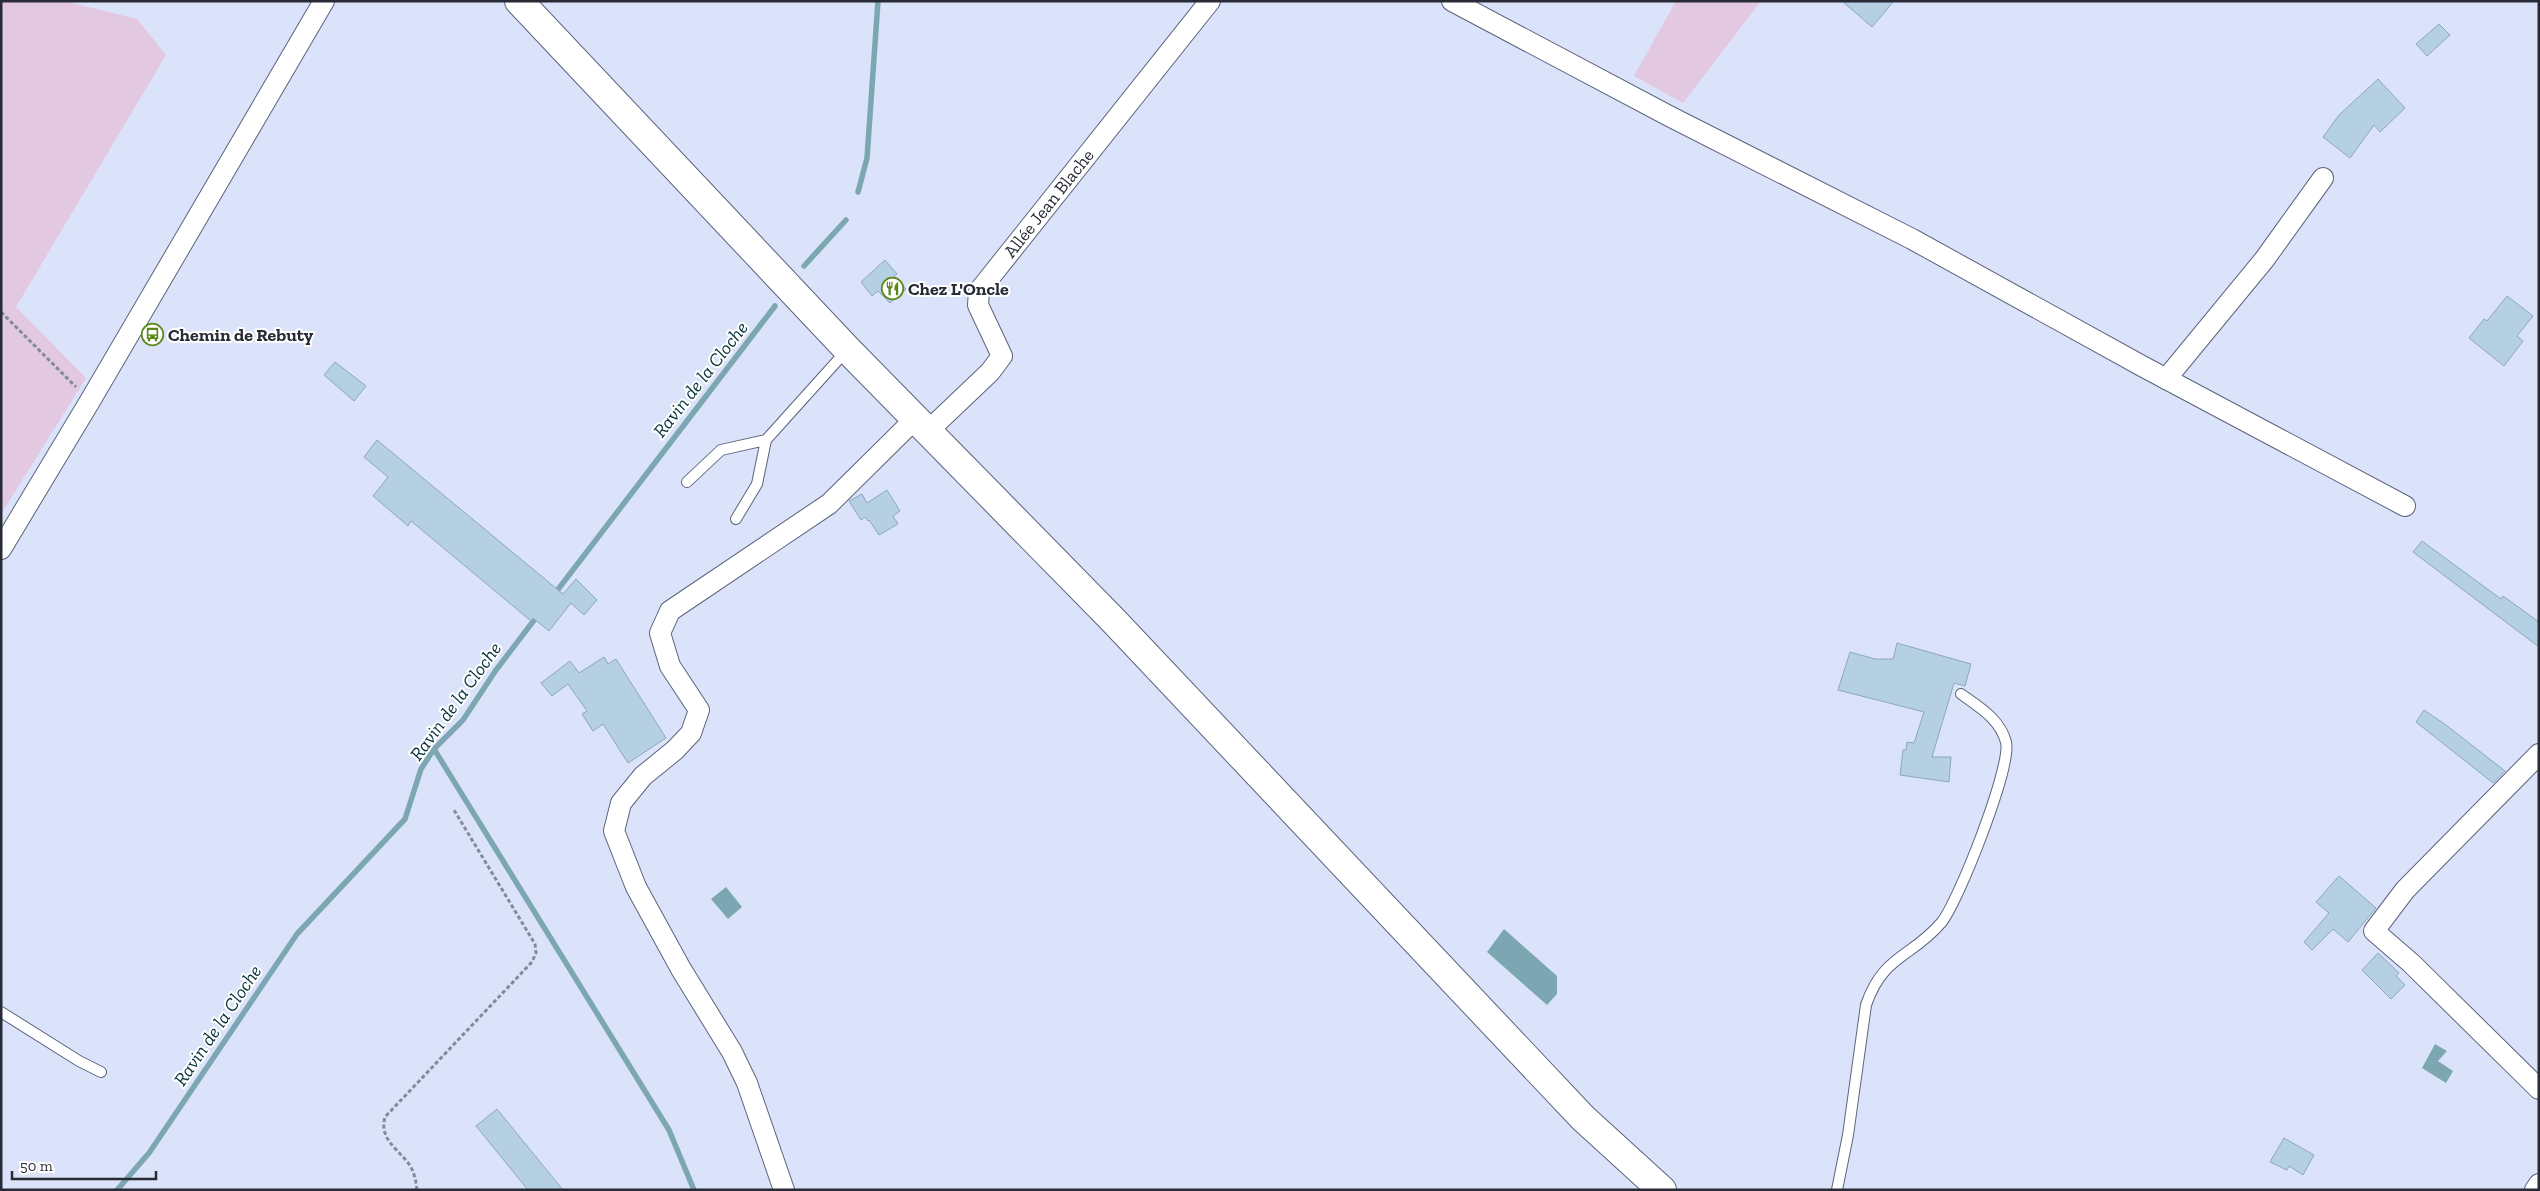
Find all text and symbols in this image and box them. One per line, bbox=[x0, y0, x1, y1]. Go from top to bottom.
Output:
street label: Allée Jean Blache bbox=[999, 145, 1099, 262]
restaurant icon: Chez L'Oncle bbox=[880, 277, 904, 301]
place label: Chez L'Oncle bbox=[908, 278, 1009, 300]
water label: Ravin de la Cloche bbox=[648, 317, 753, 442]
bus stop icon: Chemin de Rebuty bbox=[140, 323, 164, 347]
place label: Chemin de Rebuty bbox=[168, 324, 314, 346]
water label: Ravin de la Cloche bbox=[405, 638, 506, 765]
water label: Ravin de la Cloche bbox=[168, 960, 266, 1090]
scale bar bbox=[12, 1148, 156, 1180]
text: 50 m bbox=[20, 1157, 53, 1175]

